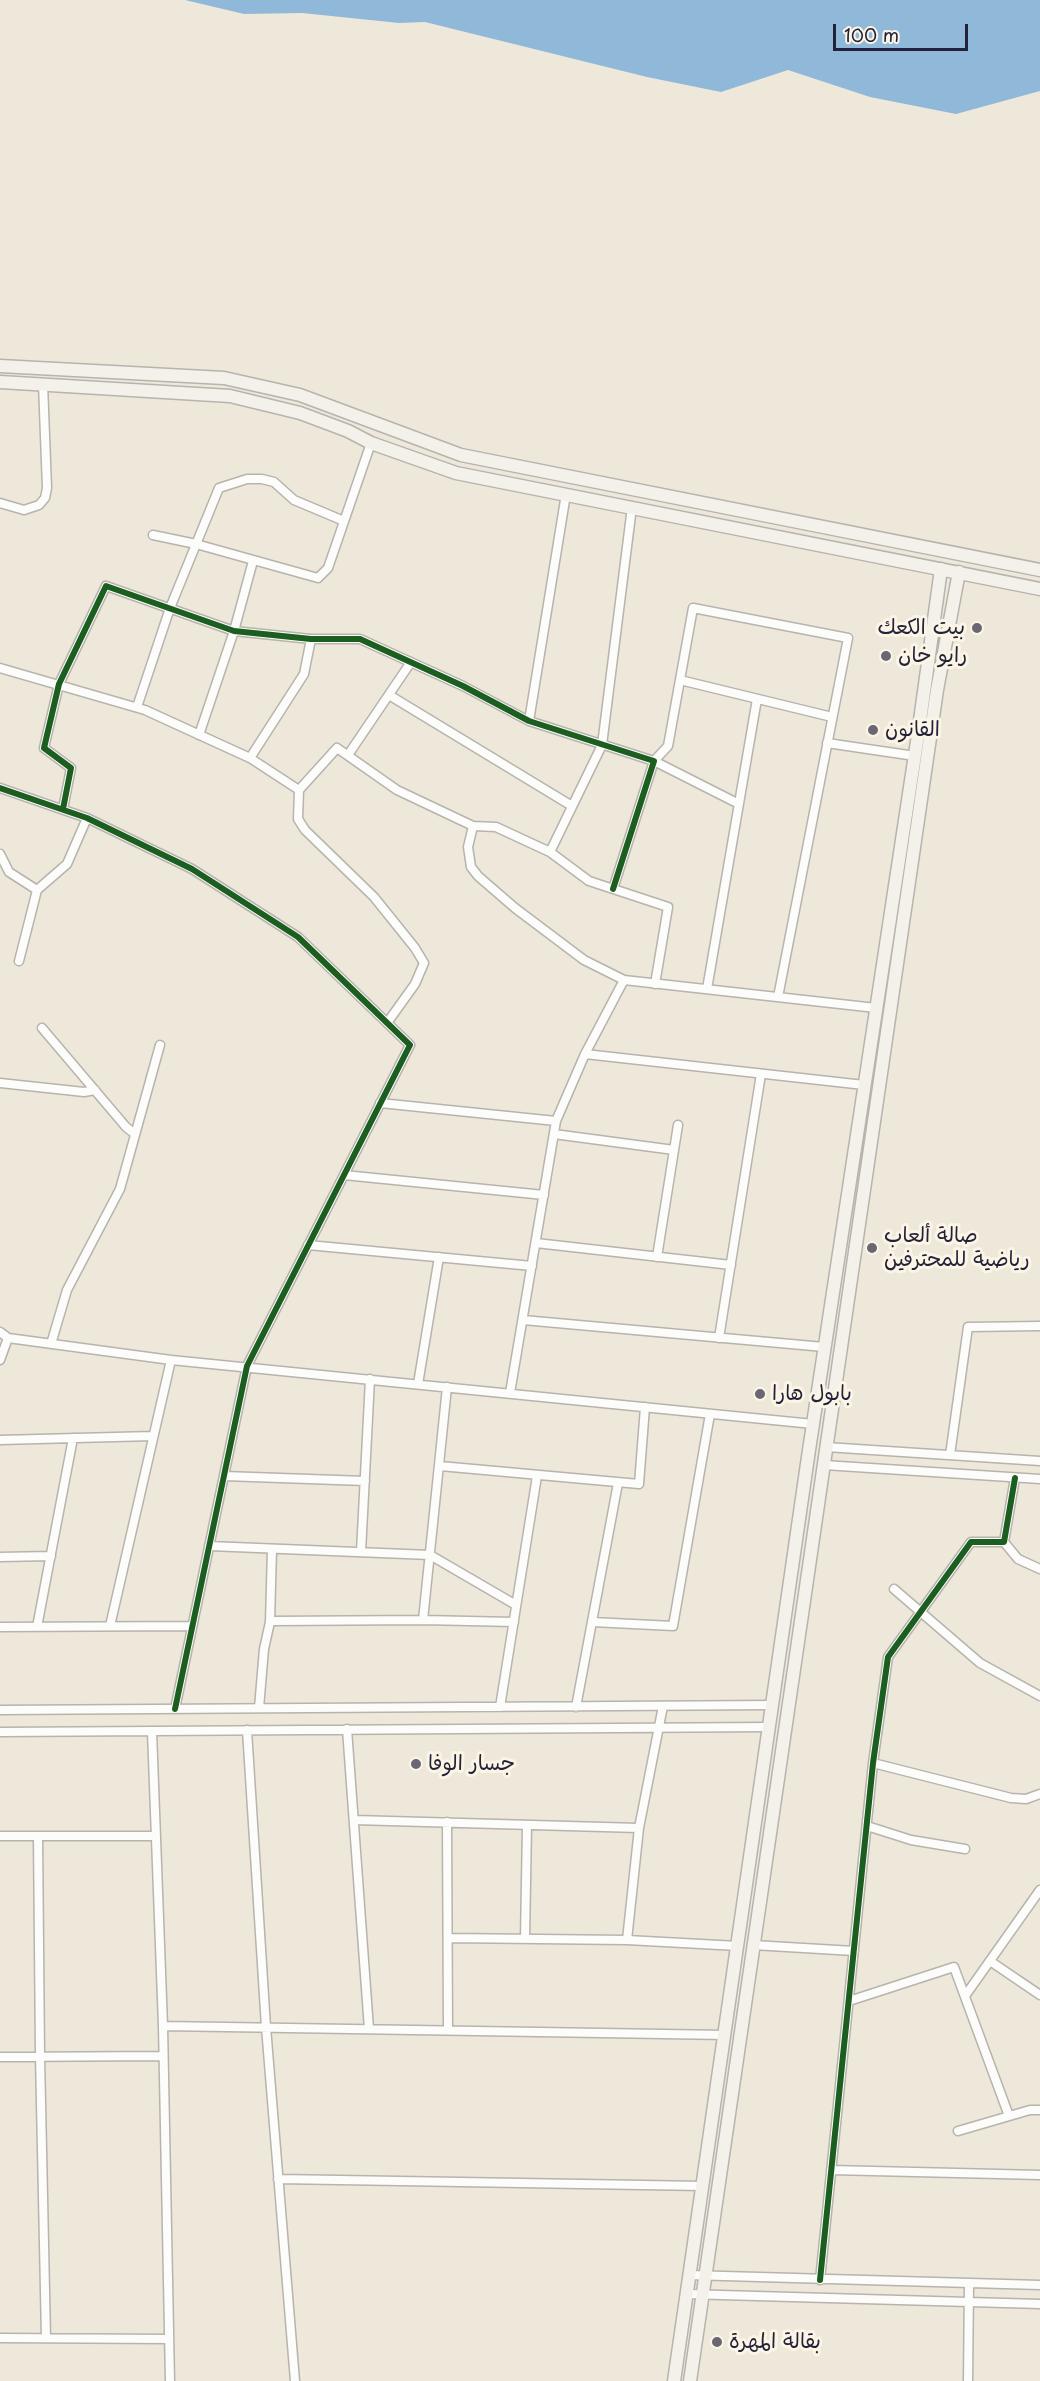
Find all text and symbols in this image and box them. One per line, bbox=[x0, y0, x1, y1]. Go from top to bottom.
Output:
scale bar bbox=[836, 12, 971, 50]
text: 100 m bbox=[844, 21, 899, 48]
place label: بيت الكعك bbox=[877, 615, 965, 641]
marker: بيت الكعك bbox=[970, 621, 984, 635]
place label: رايو خان bbox=[898, 643, 967, 669]
marker: رايو خان bbox=[879, 649, 893, 663]
place label: القانون bbox=[885, 717, 940, 743]
marker: القانون bbox=[866, 723, 880, 737]
place label: صالة ألعاب رياضية للمحترفين bbox=[884, 1223, 1030, 1273]
marker: صالة ألعاب رياضية للمحترفين bbox=[865, 1241, 879, 1255]
place label: بابول هارا bbox=[772, 1381, 852, 1407]
marker: بابول هارا bbox=[753, 1387, 767, 1401]
place label: جسار الوفا bbox=[428, 1751, 515, 1777]
marker: جسار الوفا bbox=[409, 1757, 423, 1771]
place label: بقالة المهرة bbox=[729, 2329, 821, 2355]
marker: بقالة المهرة bbox=[710, 2335, 724, 2349]

